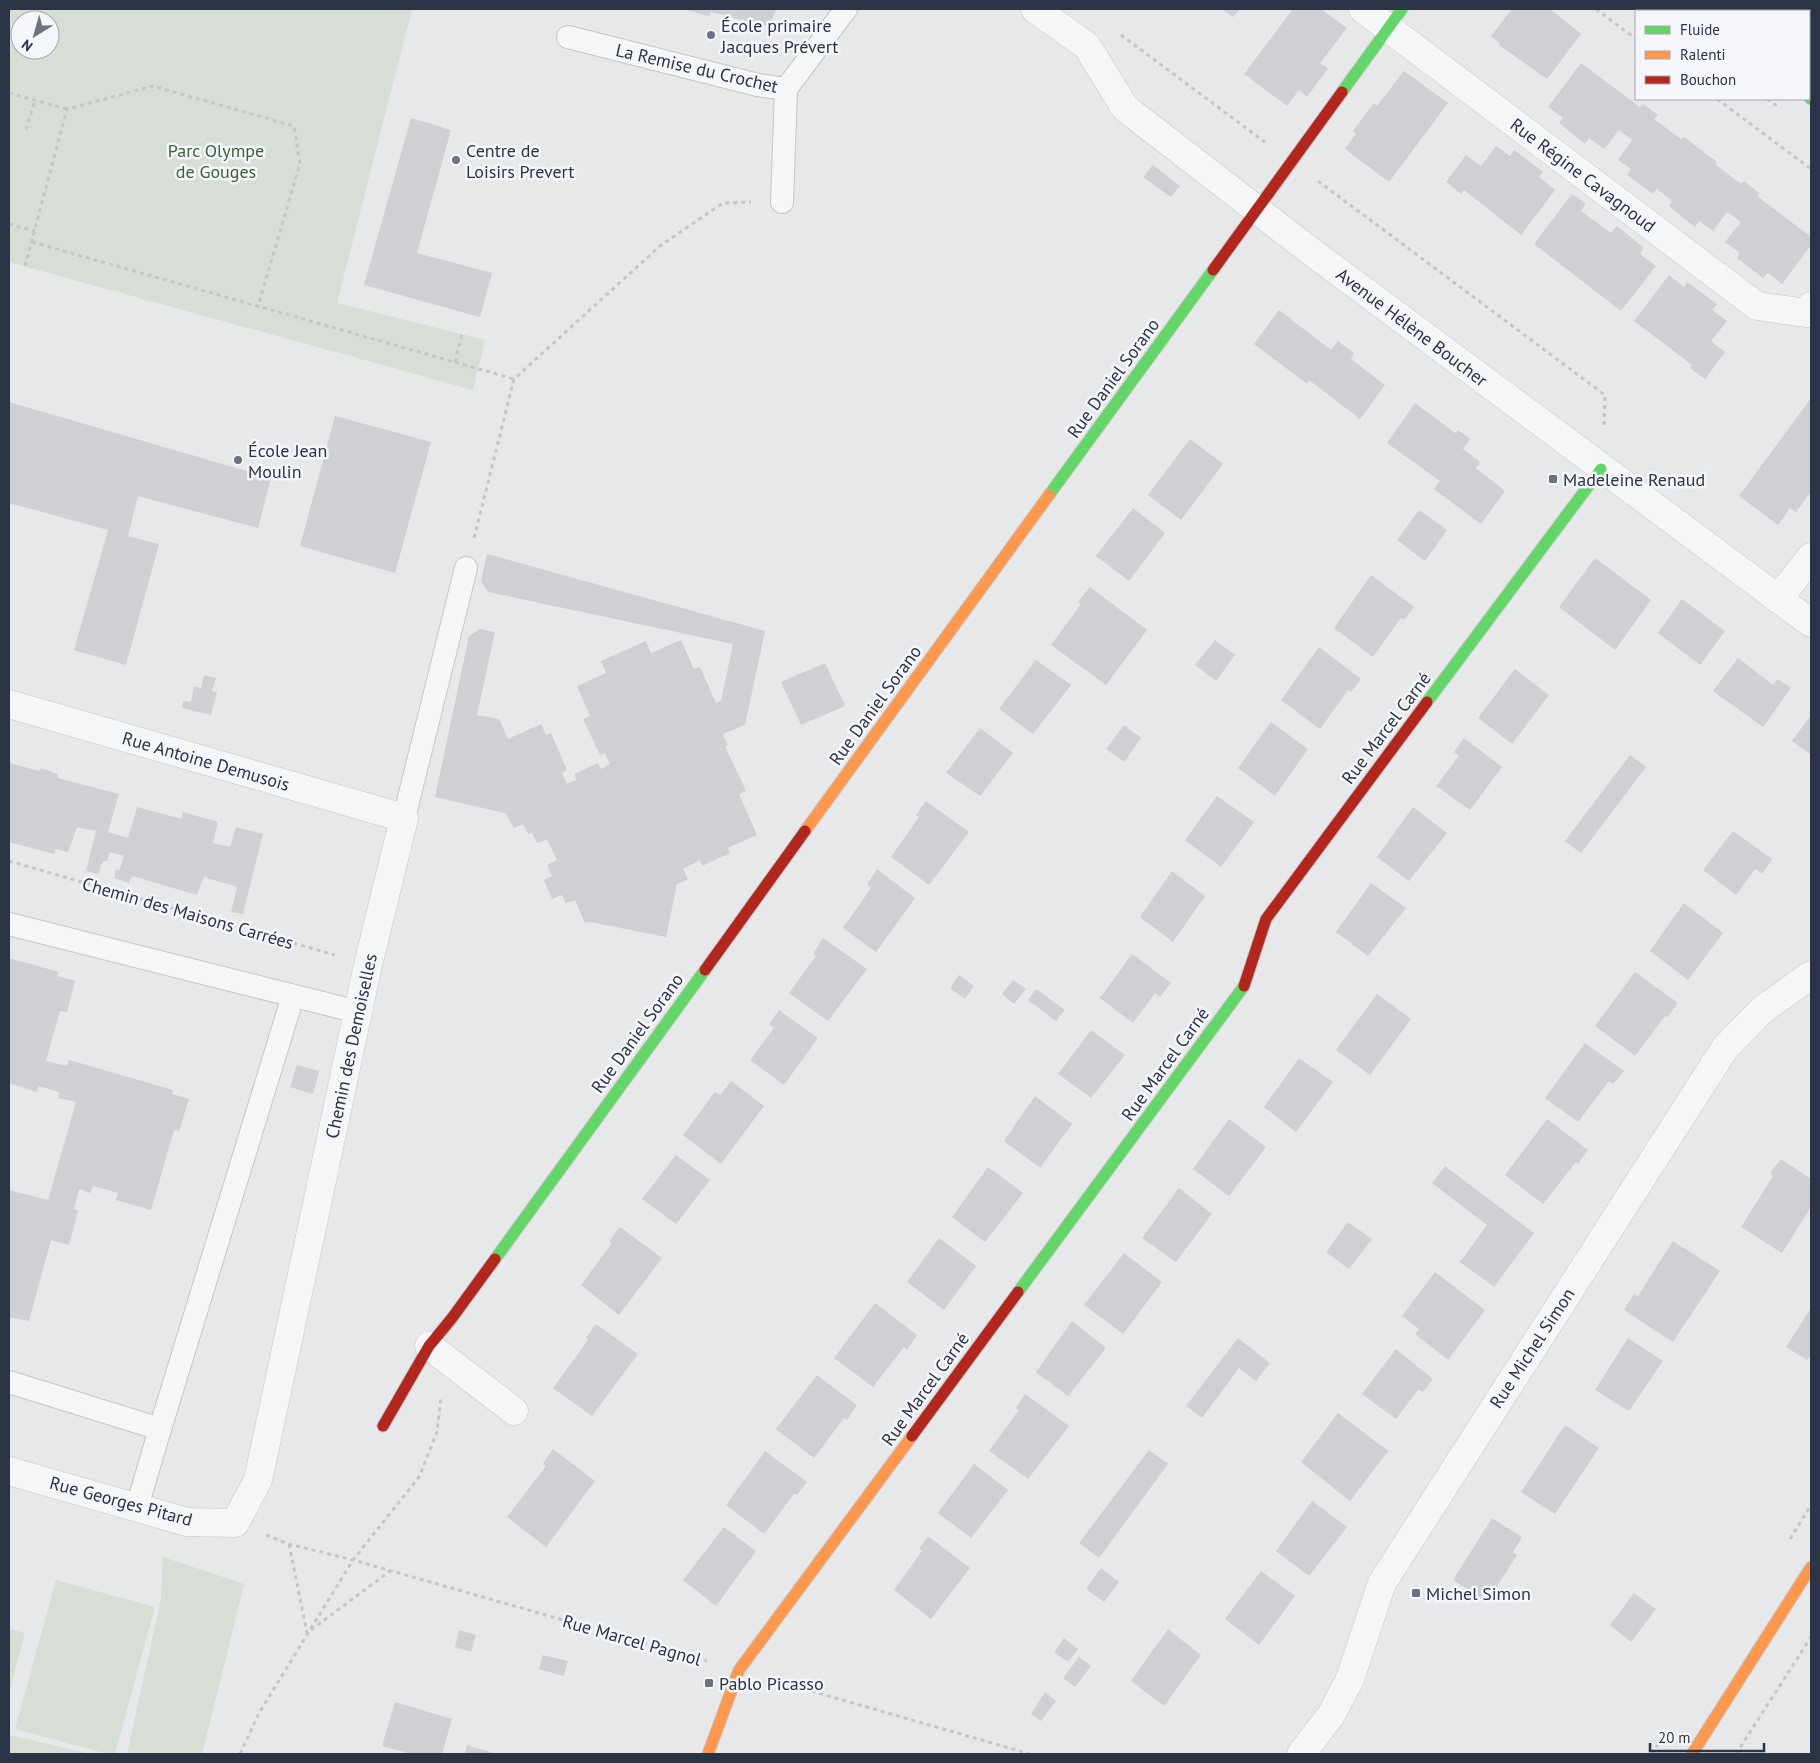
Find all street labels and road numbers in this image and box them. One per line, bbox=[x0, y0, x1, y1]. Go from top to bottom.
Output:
street label: La Remise du Crochet bbox=[614, 38, 780, 98]
street label: Rue Régine Cavagnoud bbox=[1506, 113, 1660, 237]
street label: Avenue Hélène Boucher bbox=[1332, 263, 1492, 391]
street label: Rue Daniel Sorano bbox=[1062, 314, 1164, 442]
street label: Rue Daniel Sorano bbox=[824, 641, 926, 769]
street label: Rue Marcel Carné bbox=[1336, 667, 1436, 789]
street label: Rue Antoine Demusois bbox=[120, 726, 292, 796]
street label: Chemin des Maisons Carrées bbox=[80, 872, 296, 954]
street label: Chemin des Demoiselles bbox=[320, 951, 382, 1141]
street label: Rue Daniel Sorano bbox=[586, 969, 688, 1097]
street label: Rue Marcel Carné bbox=[1116, 1003, 1214, 1125]
street label: Rue Michel Simon bbox=[1485, 1283, 1579, 1413]
street label: Rue Marcel Carné bbox=[876, 1328, 974, 1450]
street label: Rue Georges Pitard bbox=[47, 1471, 195, 1531]
street label: Rue Marcel Pagnol bbox=[560, 1609, 705, 1671]

